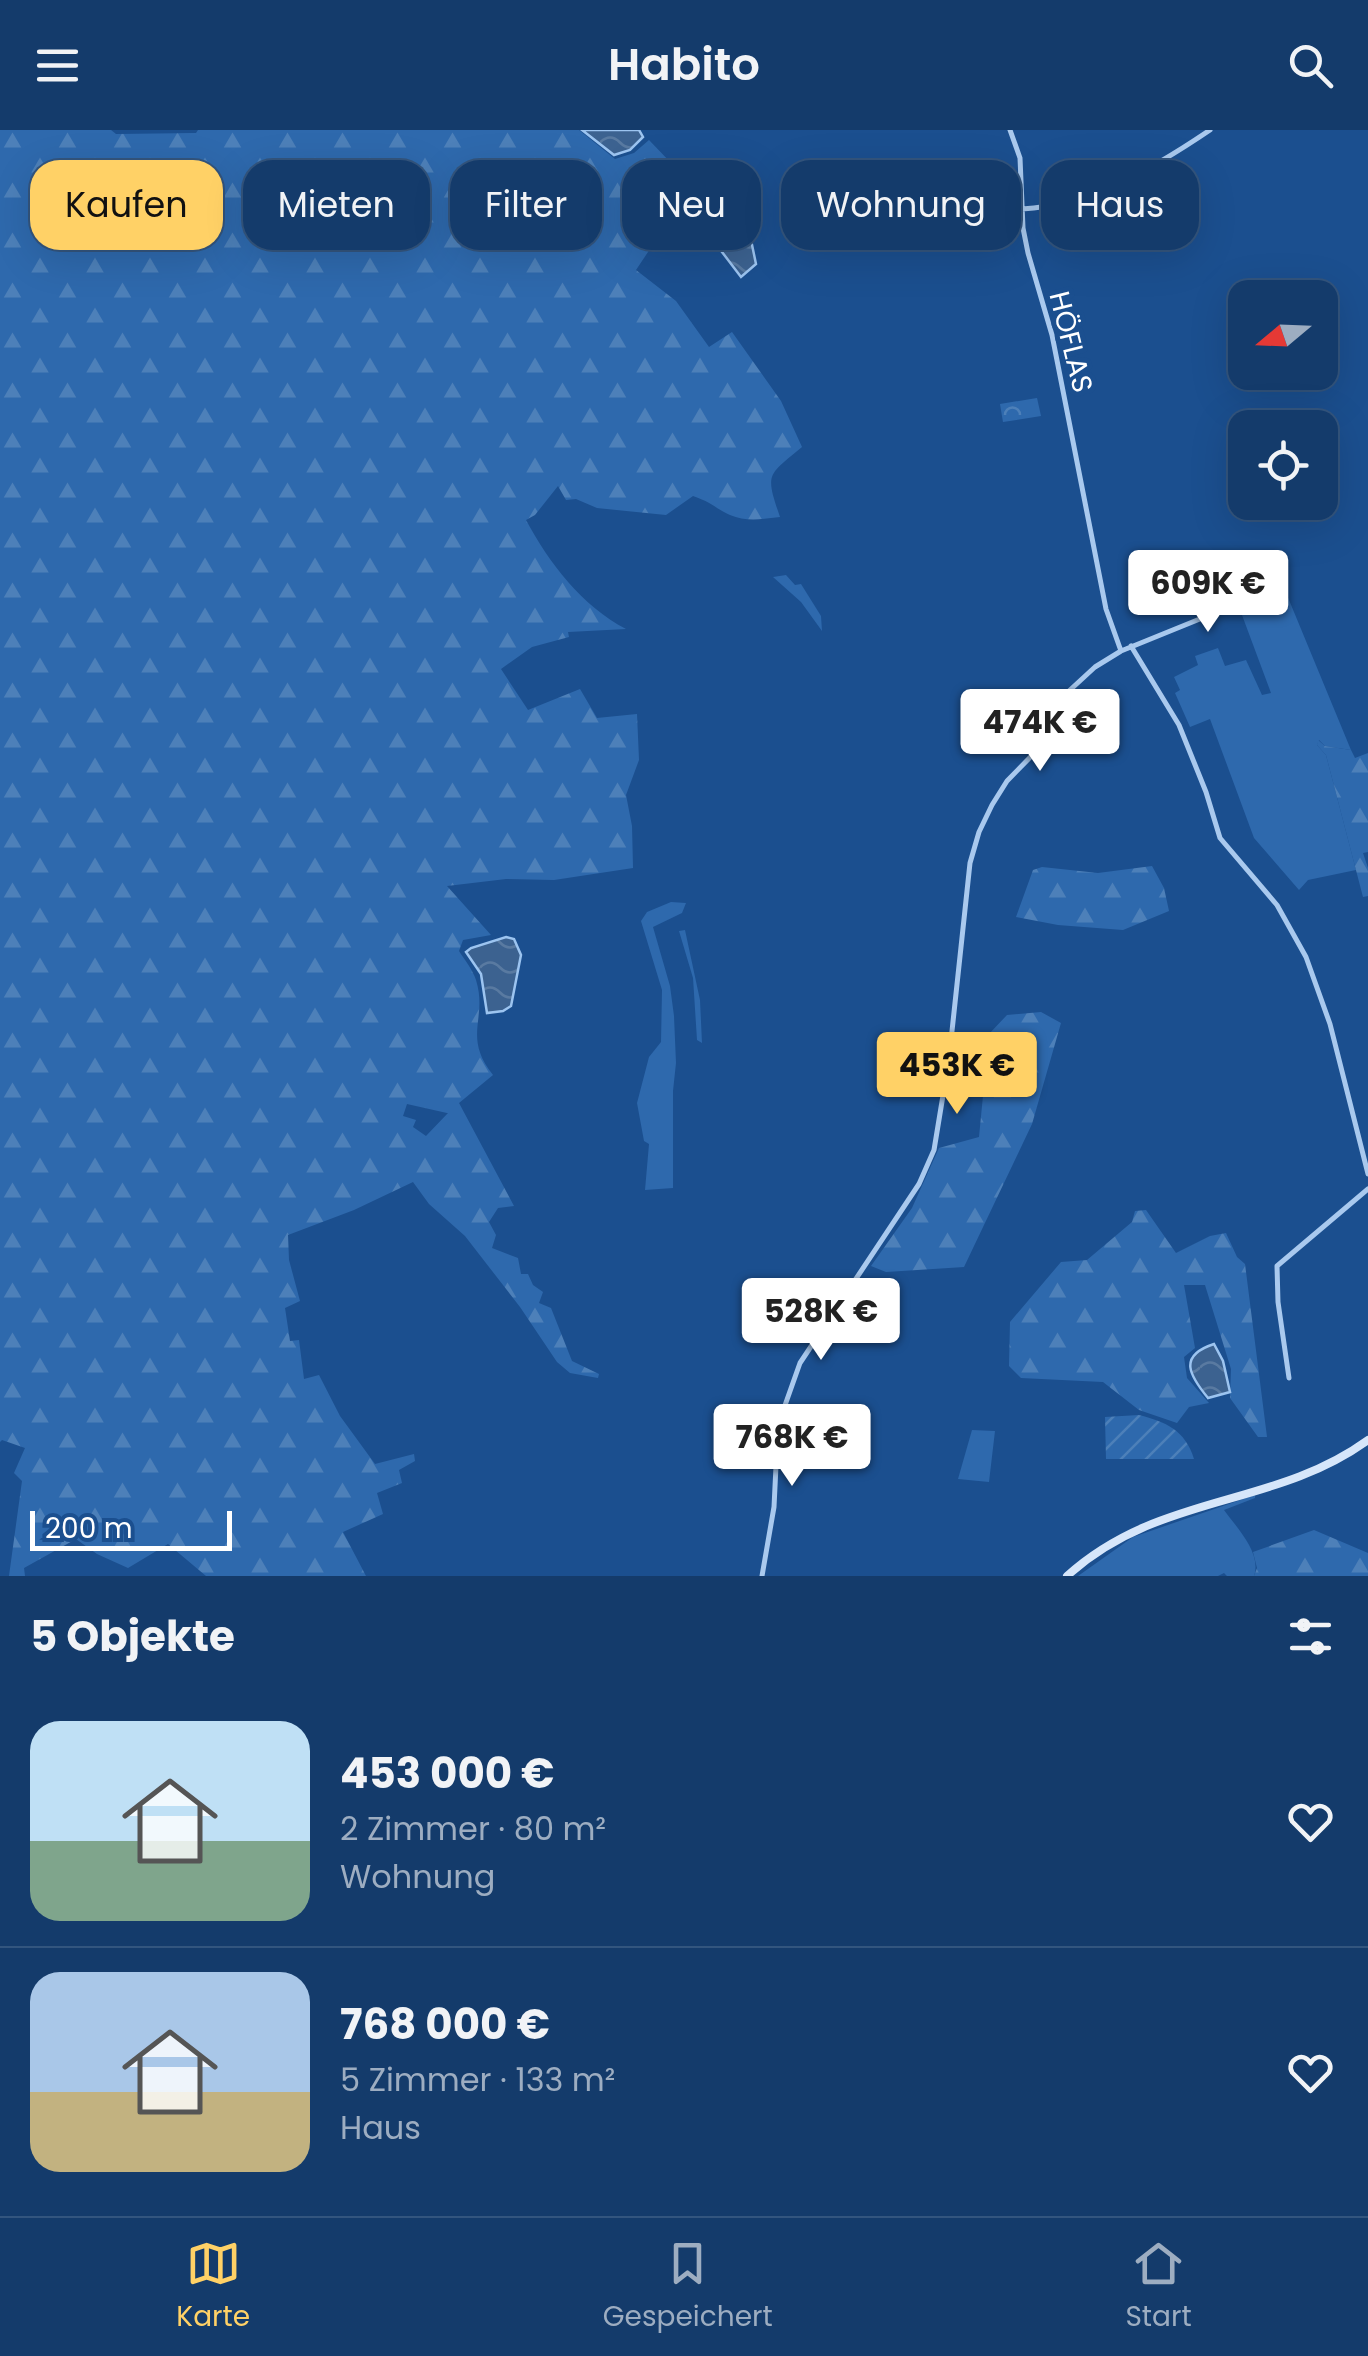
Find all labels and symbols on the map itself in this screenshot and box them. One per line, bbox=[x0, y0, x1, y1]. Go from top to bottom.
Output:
north arrow bbox=[1228, 280, 1338, 390]
street label: HÖFLAS bbox=[1040, 287, 1102, 397]
pin: 609K € bbox=[1127, 550, 1289, 635]
pin: 474K € bbox=[959, 689, 1121, 774]
pin: 453K € bbox=[876, 1032, 1038, 1117]
pin: 528K € bbox=[740, 1278, 902, 1363]
pin: 768K € bbox=[711, 1404, 873, 1489]
scale bar bbox=[30, 1506, 232, 1550]

